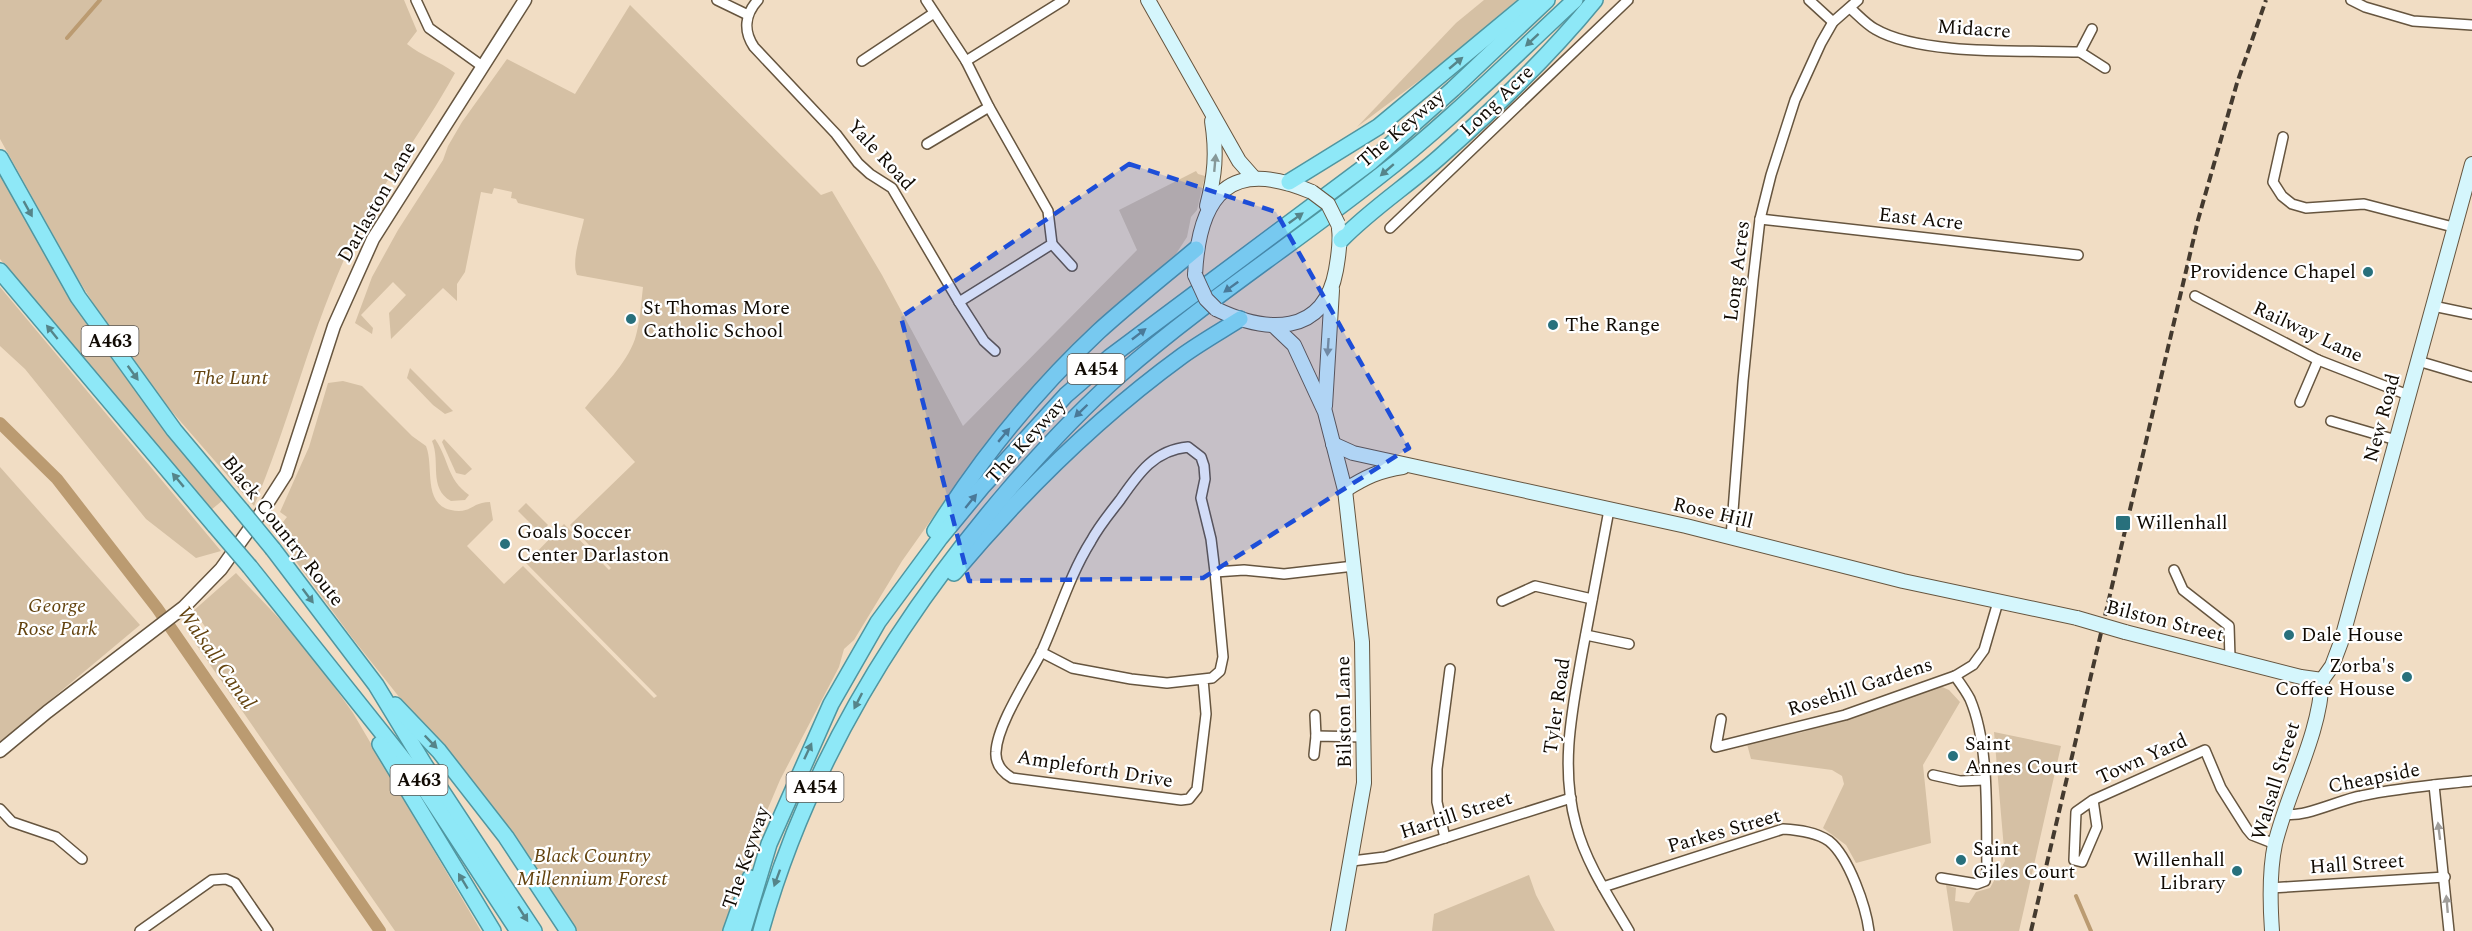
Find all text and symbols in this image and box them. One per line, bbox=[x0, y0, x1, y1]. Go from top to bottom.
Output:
street label: Midacre bbox=[1936, 11, 2012, 47]
one-way arrow bbox=[1524, 33, 1539, 47]
one-way arrow bbox=[1448, 57, 1464, 70]
street label: Long Acre bbox=[1453, 58, 1541, 144]
street label: The Keyway bbox=[1351, 82, 1452, 176]
street label: Yale Road bbox=[840, 112, 922, 198]
street label: Darlaston Lane bbox=[330, 136, 424, 268]
one-way arrow bbox=[1210, 154, 1220, 173]
one-way arrow bbox=[1380, 163, 1395, 176]
one-way arrow bbox=[23, 200, 33, 217]
street label: East Acre bbox=[1877, 200, 1965, 238]
one-way arrow bbox=[1288, 213, 1303, 225]
street label: Long Acres bbox=[1716, 219, 1758, 323]
place label: Providence Chapel bbox=[2189, 257, 2356, 287]
marker: Providence Chapel bbox=[2361, 265, 2375, 279]
one-way arrow bbox=[1223, 280, 1238, 292]
place label: St Thomas More Catholic School bbox=[643, 293, 790, 346]
street label: Railway Lane bbox=[2248, 293, 2368, 371]
place label: The Range bbox=[1565, 310, 1660, 340]
marker: St Thomas More Catholic School bbox=[624, 312, 638, 326]
marker: The Range bbox=[1546, 318, 1560, 332]
one-way arrow bbox=[45, 324, 58, 340]
road number: A463 bbox=[82, 326, 138, 356]
one-way arrow bbox=[1131, 328, 1146, 340]
one-way arrow bbox=[1323, 337, 1332, 356]
road number: A454 bbox=[1068, 354, 1124, 384]
park label: The Lunt bbox=[192, 363, 268, 393]
one-way arrow bbox=[127, 365, 138, 381]
street label: New Road bbox=[2356, 370, 2408, 466]
street label: The Keyway bbox=[979, 390, 1074, 491]
one-way arrow bbox=[1073, 404, 1088, 418]
one-way arrow bbox=[997, 428, 1010, 443]
street label: Black Country Route bbox=[214, 449, 352, 613]
one-way arrow bbox=[172, 473, 185, 488]
street label: Rose Hill bbox=[1670, 489, 1756, 537]
one-way arrow bbox=[964, 493, 976, 508]
place label: Willenhall bbox=[2136, 508, 2228, 538]
marker: Willenhall bbox=[2114, 514, 2132, 532]
place label: Goals Soccer Center Darlaston bbox=[517, 517, 669, 570]
marker: Goals Soccer Center Darlaston bbox=[498, 537, 512, 551]
one-way arrow bbox=[302, 588, 315, 604]
park label: George Rose Park bbox=[17, 591, 98, 644]
street label: Bilston Street bbox=[2103, 592, 2227, 650]
water label: Walsall Canal bbox=[168, 599, 264, 717]
place label: Dale House bbox=[2301, 620, 2403, 650]
marker: Dale House bbox=[2282, 628, 2296, 642]
street label: Rosehill Gardens bbox=[1784, 649, 1936, 725]
place label: Zorba's Coffee House bbox=[2275, 651, 2395, 704]
street label: Bilston Lane bbox=[1328, 656, 1360, 768]
street label: Tyler Road bbox=[1535, 656, 1579, 756]
marker: Zorba's Coffee House bbox=[2400, 670, 2414, 684]
one-way arrow bbox=[854, 692, 864, 710]
street label: Walsall Street bbox=[2244, 718, 2308, 844]
street label: Town Yard bbox=[2092, 726, 2192, 792]
place label: Saint Annes Court bbox=[1965, 729, 2078, 782]
one-way arrow bbox=[424, 735, 438, 750]
street label: Ampleforth Drive bbox=[1015, 742, 1175, 796]
one-way arrow bbox=[804, 743, 813, 760]
marker: Saint Annes Court bbox=[1946, 749, 1960, 763]
street label: Cheapside bbox=[2326, 754, 2422, 802]
road number: A463 bbox=[390, 765, 448, 795]
road number: A454 bbox=[786, 772, 844, 802]
street label: Hartill Street bbox=[1396, 783, 1516, 847]
street label: The Keyway bbox=[714, 801, 778, 914]
street label: Parkes Street bbox=[1664, 801, 1784, 861]
one-way arrow bbox=[2435, 821, 2444, 840]
place label: Saint Giles Court bbox=[1973, 834, 2075, 887]
park label: Black Country Millennium Forest bbox=[517, 841, 668, 894]
place label: Willenhall Library bbox=[2133, 845, 2226, 898]
street label: Hall Street bbox=[2309, 846, 2405, 882]
marker: Saint Giles Court bbox=[1954, 853, 1968, 867]
marker: Willenhall Library bbox=[2230, 864, 2244, 878]
one-way arrow bbox=[772, 869, 782, 887]
one-way arrow bbox=[457, 873, 468, 889]
one-way arrow bbox=[2442, 894, 2452, 913]
one-way arrow bbox=[518, 906, 529, 922]

